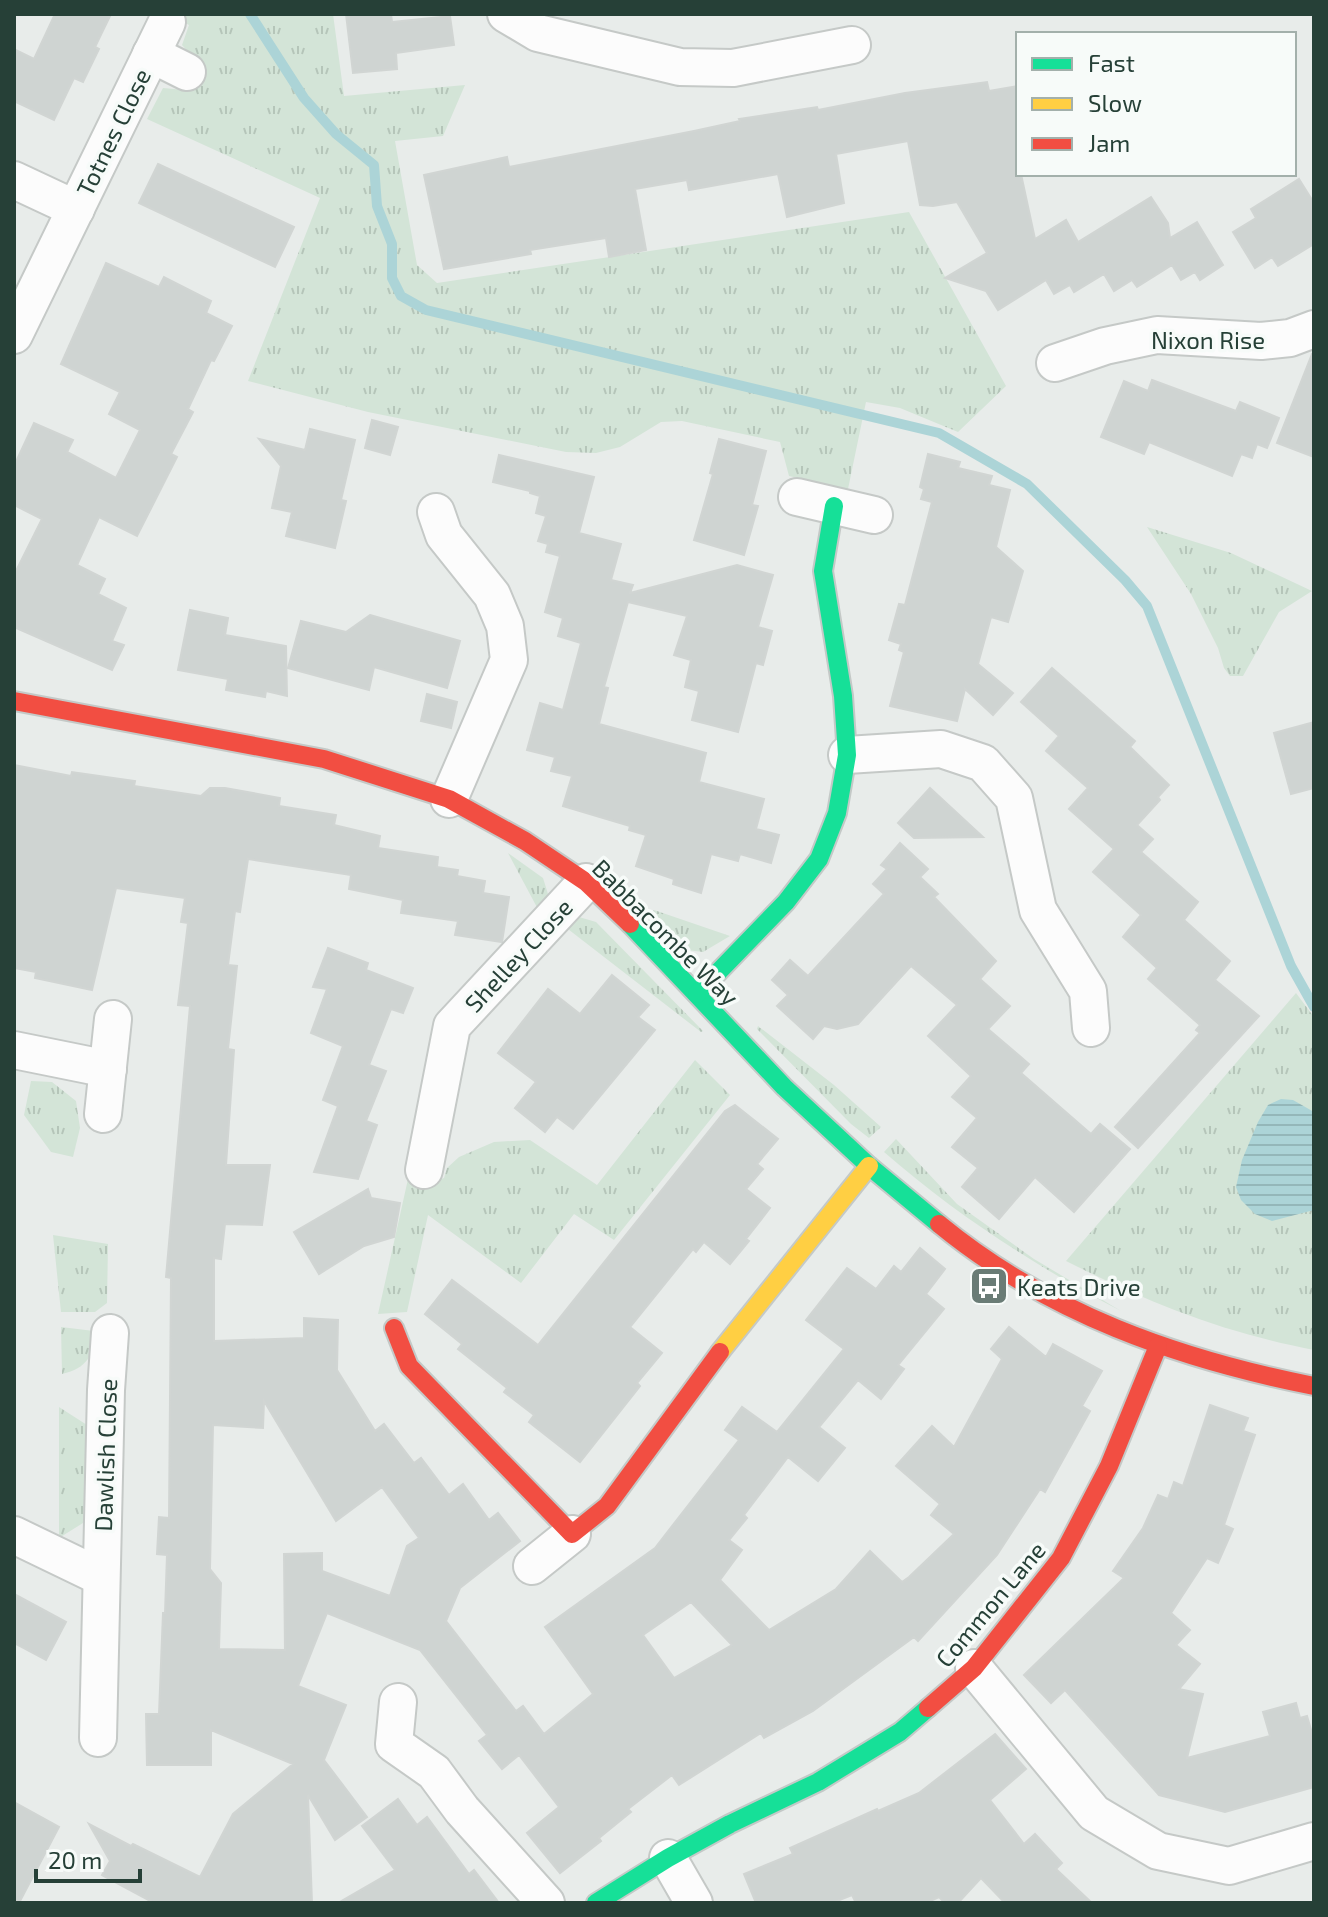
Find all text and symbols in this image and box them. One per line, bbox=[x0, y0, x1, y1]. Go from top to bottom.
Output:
legend bbox=[1016, 32, 1296, 176]
text: Fast bbox=[1088, 48, 1135, 77]
street label: Totnes Close bbox=[70, 64, 156, 200]
text: Slow bbox=[1088, 88, 1142, 117]
text: Jam bbox=[1088, 128, 1130, 157]
street label: Nixon Rise bbox=[1151, 325, 1265, 354]
street label: Babbacombe Way bbox=[587, 853, 745, 1011]
street label: Shelley Close bbox=[458, 892, 578, 1018]
bus stop icon: Keats Drive bbox=[968, 1265, 1010, 1307]
place label: Keats Drive bbox=[1017, 1272, 1141, 1301]
street label: Dawlish Close bbox=[88, 1378, 122, 1532]
street label: Common Lane bbox=[929, 1535, 1051, 1673]
scale bar bbox=[36, 1833, 140, 1883]
text: 20 m bbox=[48, 1845, 102, 1874]

